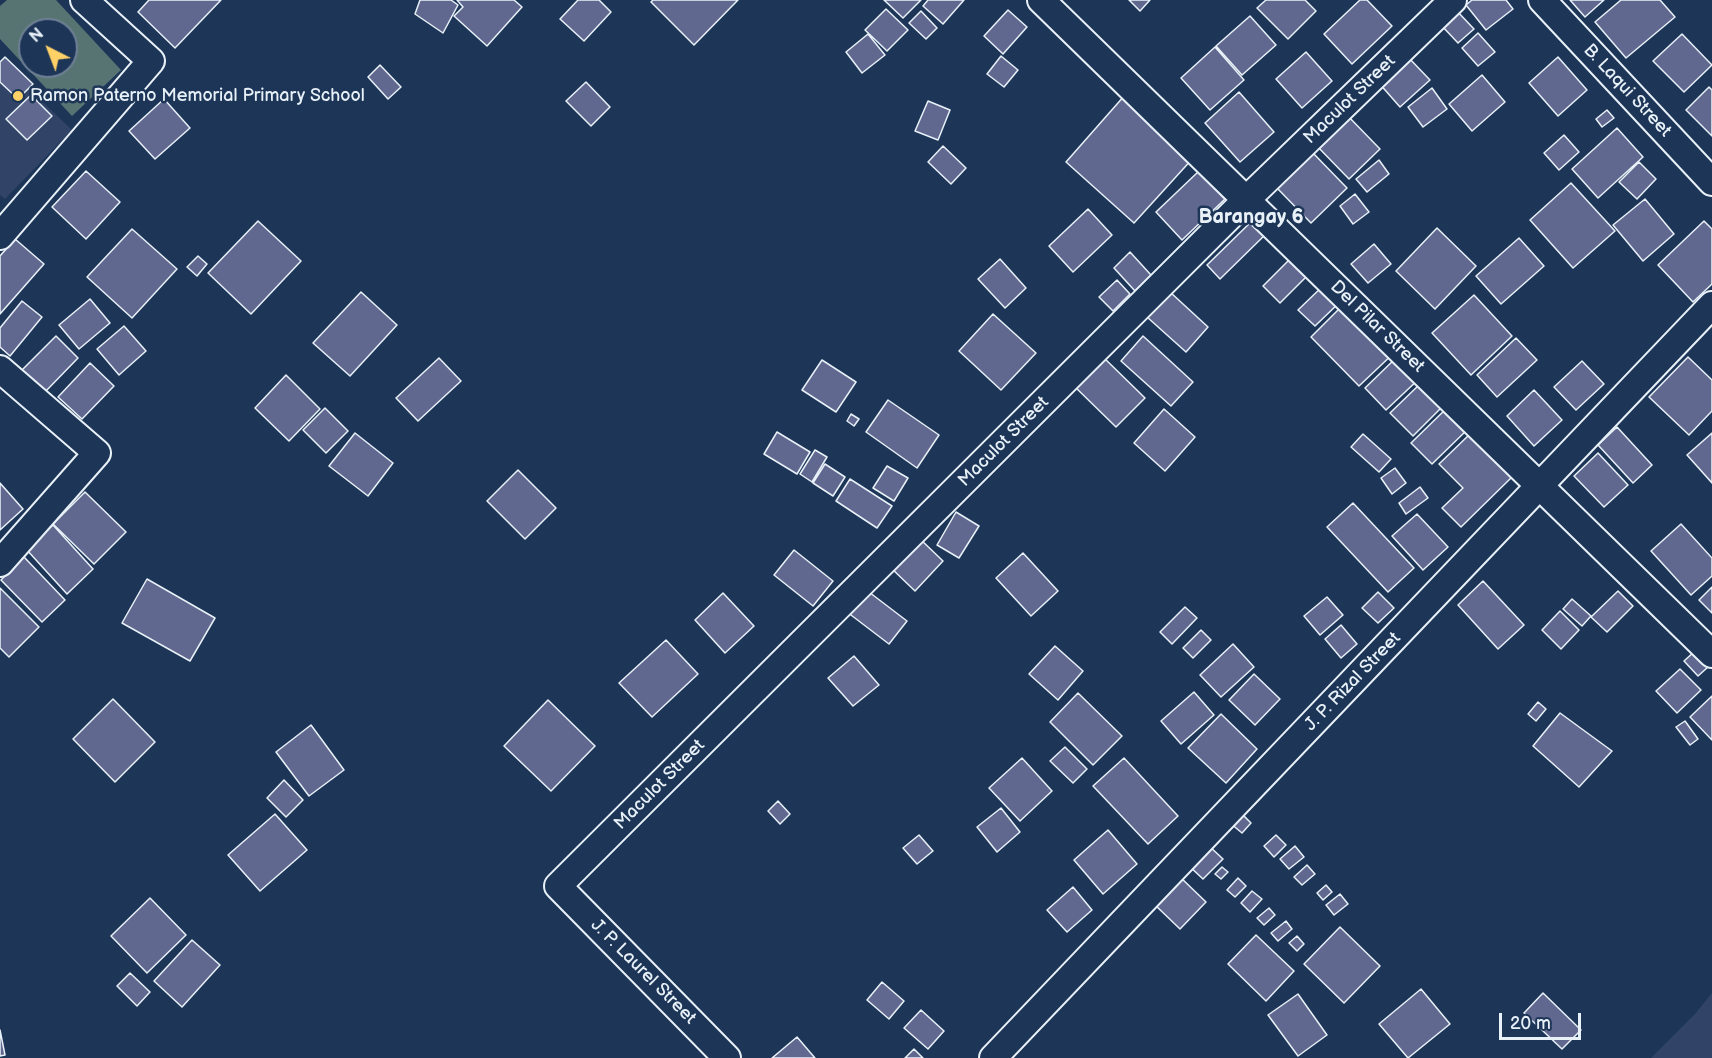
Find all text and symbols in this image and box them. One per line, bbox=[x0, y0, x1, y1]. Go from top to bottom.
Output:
north arrow bbox=[18, 18, 78, 78]
text: N bbox=[26, 25, 48, 47]
street label: B. Laqui Street bbox=[1578, 40, 1676, 142]
street label: Maculot Street bbox=[1300, 51, 1400, 149]
place label: Ramon Paterno Memorial Primary School bbox=[30, 85, 365, 107]
marker: Ramon Paterno Memorial Primary School bbox=[11, 89, 25, 103]
district label: Barangay 6 bbox=[1198, 206, 1304, 230]
street label: Del Pilar Street bbox=[1325, 277, 1429, 377]
street label: Maculot Street bbox=[954, 392, 1054, 492]
street label: J. P. Rizal Street bbox=[1300, 628, 1406, 736]
street label: Maculot Street bbox=[610, 735, 710, 835]
street label: J. P. Laurel Street bbox=[586, 915, 700, 1029]
scale bar bbox=[1502, 1001, 1584, 1039]
text: 20 m bbox=[1510, 1013, 1551, 1034]

